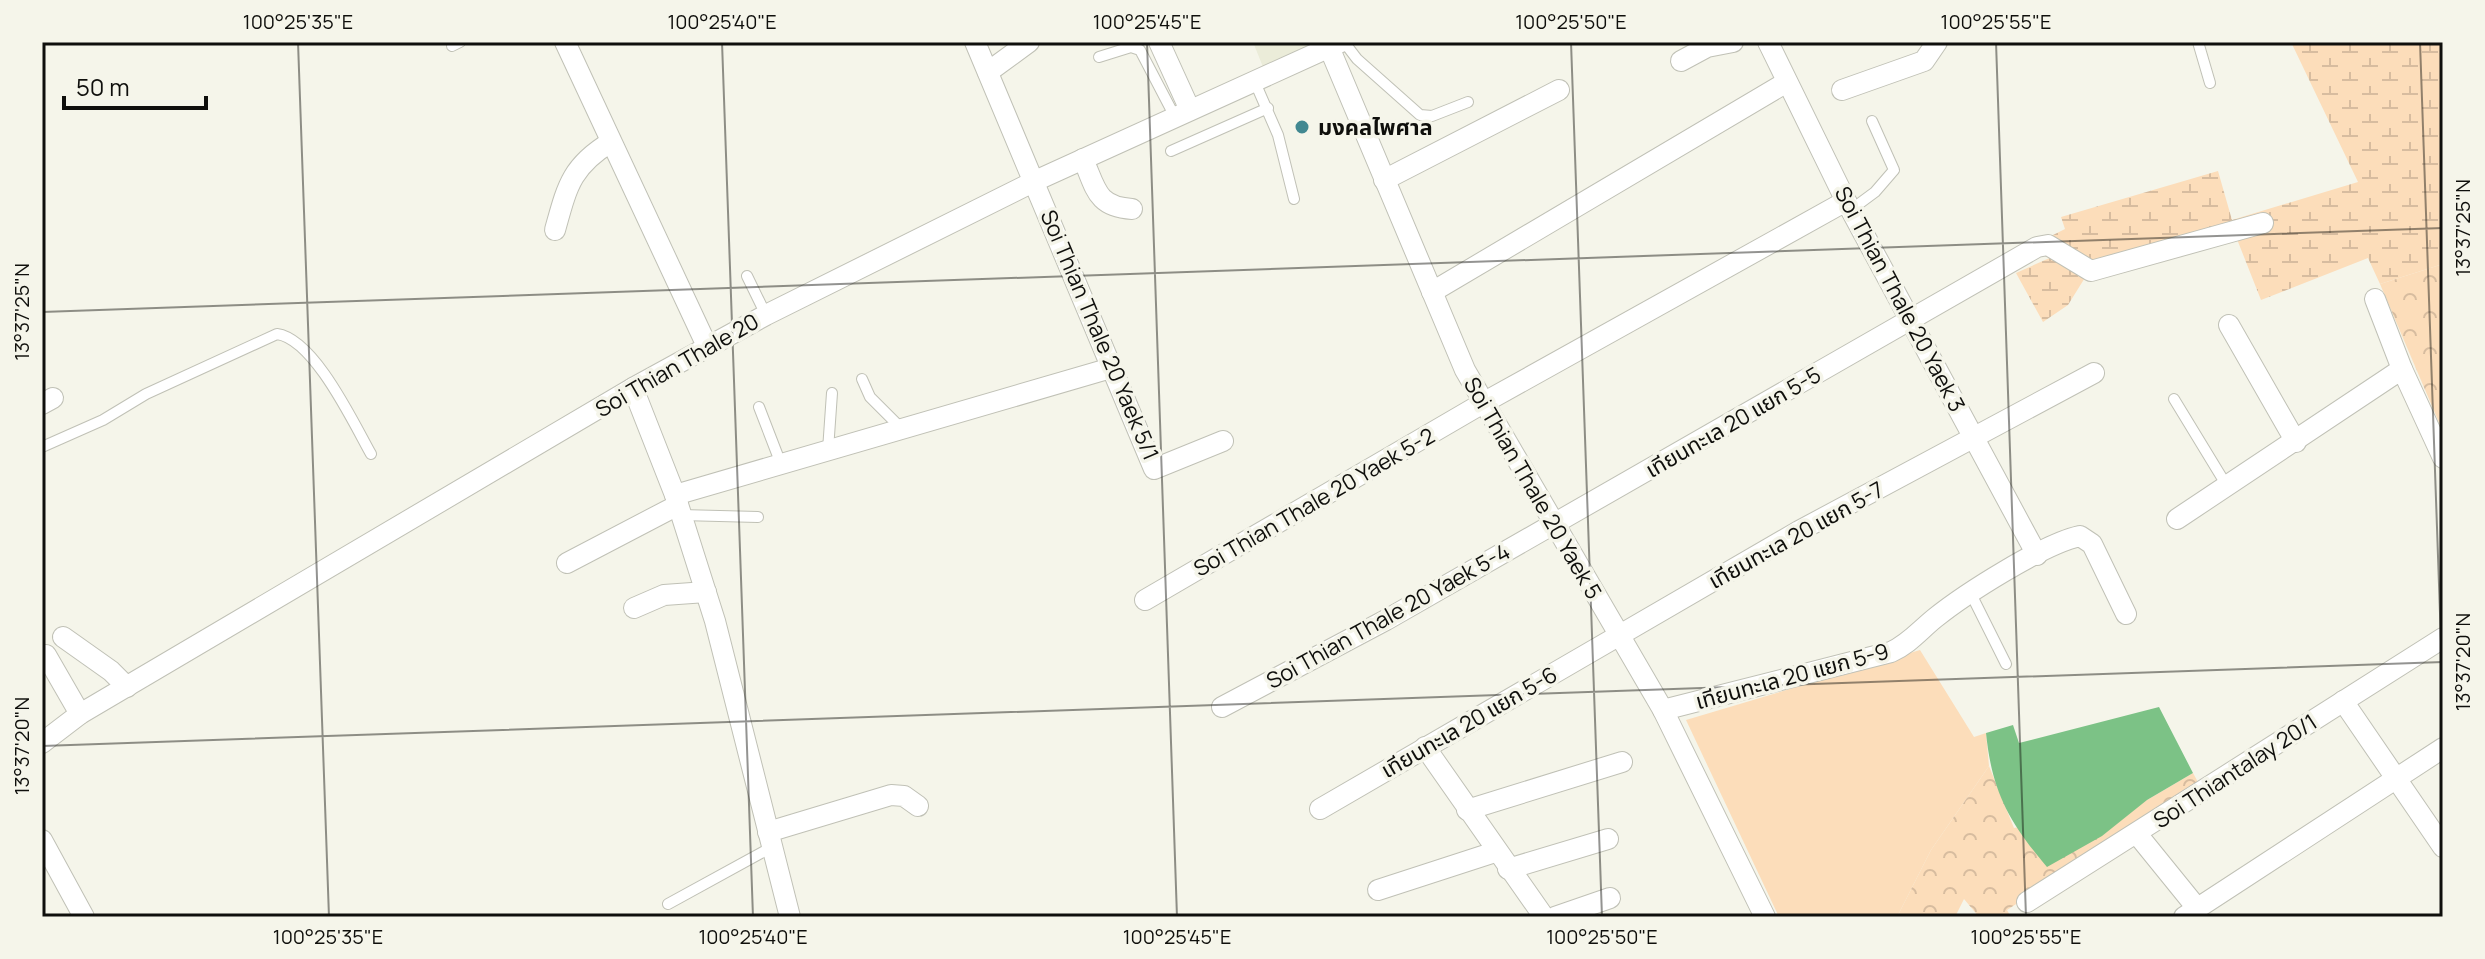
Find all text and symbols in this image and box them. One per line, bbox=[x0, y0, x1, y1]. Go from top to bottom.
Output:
text: 100°25'35"E bbox=[243, 8, 353, 35]
text: 100°25'40"E bbox=[667, 8, 777, 35]
text: 100°25'45"E bbox=[1093, 8, 1201, 35]
text: 100°25'50"E bbox=[1515, 8, 1627, 35]
text: 100°25'55"E bbox=[1941, 8, 2051, 35]
scale bar bbox=[64, 60, 206, 110]
text: 50 m bbox=[76, 70, 130, 103]
place label: มงคลไพศาล bbox=[1318, 112, 1433, 142]
marker: มงคลไพศาล bbox=[1293, 118, 1311, 136]
text: 13°37'25"N bbox=[2449, 179, 2476, 277]
street label: Soi Thian Thale 20 Yaek 3 bbox=[1828, 181, 1972, 417]
street label: Soi Thian Thale 20 Yaek 5/1 bbox=[1034, 205, 1166, 465]
text: 13°37'25"N bbox=[8, 263, 35, 361]
street label: Soi Thian Thale 20 bbox=[590, 306, 764, 424]
street label: เทียนทะเล 20 แยก 5-5 bbox=[1640, 360, 1826, 484]
street label: Soi Thian Thale 20 Yaek 5 bbox=[1457, 371, 1609, 605]
street label: Soi Thian Thale 20 Yaek 5-2 bbox=[1188, 421, 1440, 583]
street label: เทียนทะเล 20 แยก 5-7 bbox=[1703, 474, 1889, 596]
street label: Soi Thian Thale 20 Yaek 5-4 bbox=[1261, 536, 1515, 696]
text: 13°37'20"N bbox=[2449, 613, 2476, 711]
street label: เทียนทะเล 20 แยก 5-9 bbox=[1692, 636, 1892, 716]
street label: เทียนทะเล 20 แยก 5-6 bbox=[1375, 659, 1563, 785]
text: 13°37'20"N bbox=[8, 697, 35, 795]
street label: Soi Thiantalay 20/1 bbox=[2147, 707, 2323, 835]
text: 100°25'35"E bbox=[273, 923, 383, 950]
text: 100°25'40"E bbox=[698, 923, 808, 950]
text: 100°25'45"E bbox=[1123, 923, 1231, 950]
text: 100°25'50"E bbox=[1546, 923, 1658, 950]
text: 100°25'55"E bbox=[1971, 923, 2081, 950]

